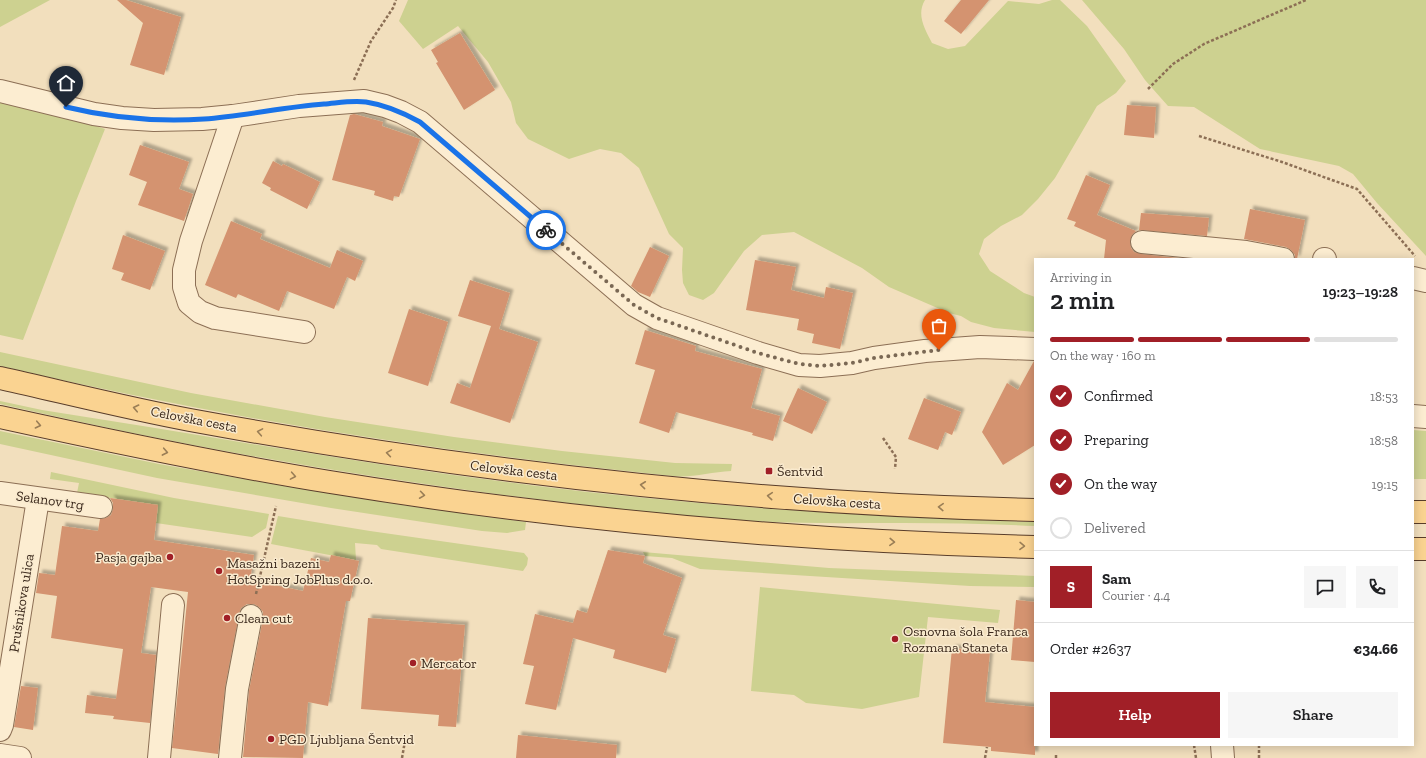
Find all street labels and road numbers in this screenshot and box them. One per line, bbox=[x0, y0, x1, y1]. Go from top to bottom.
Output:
street label: Celovška cesta bbox=[149, 403, 239, 436]
street label: Celovška cesta bbox=[469, 457, 559, 484]
street label: Selanov trg bbox=[15, 487, 85, 514]
street label: Celovška cesta bbox=[793, 490, 882, 513]
street label: Prušnikova ulica bbox=[5, 552, 38, 654]

